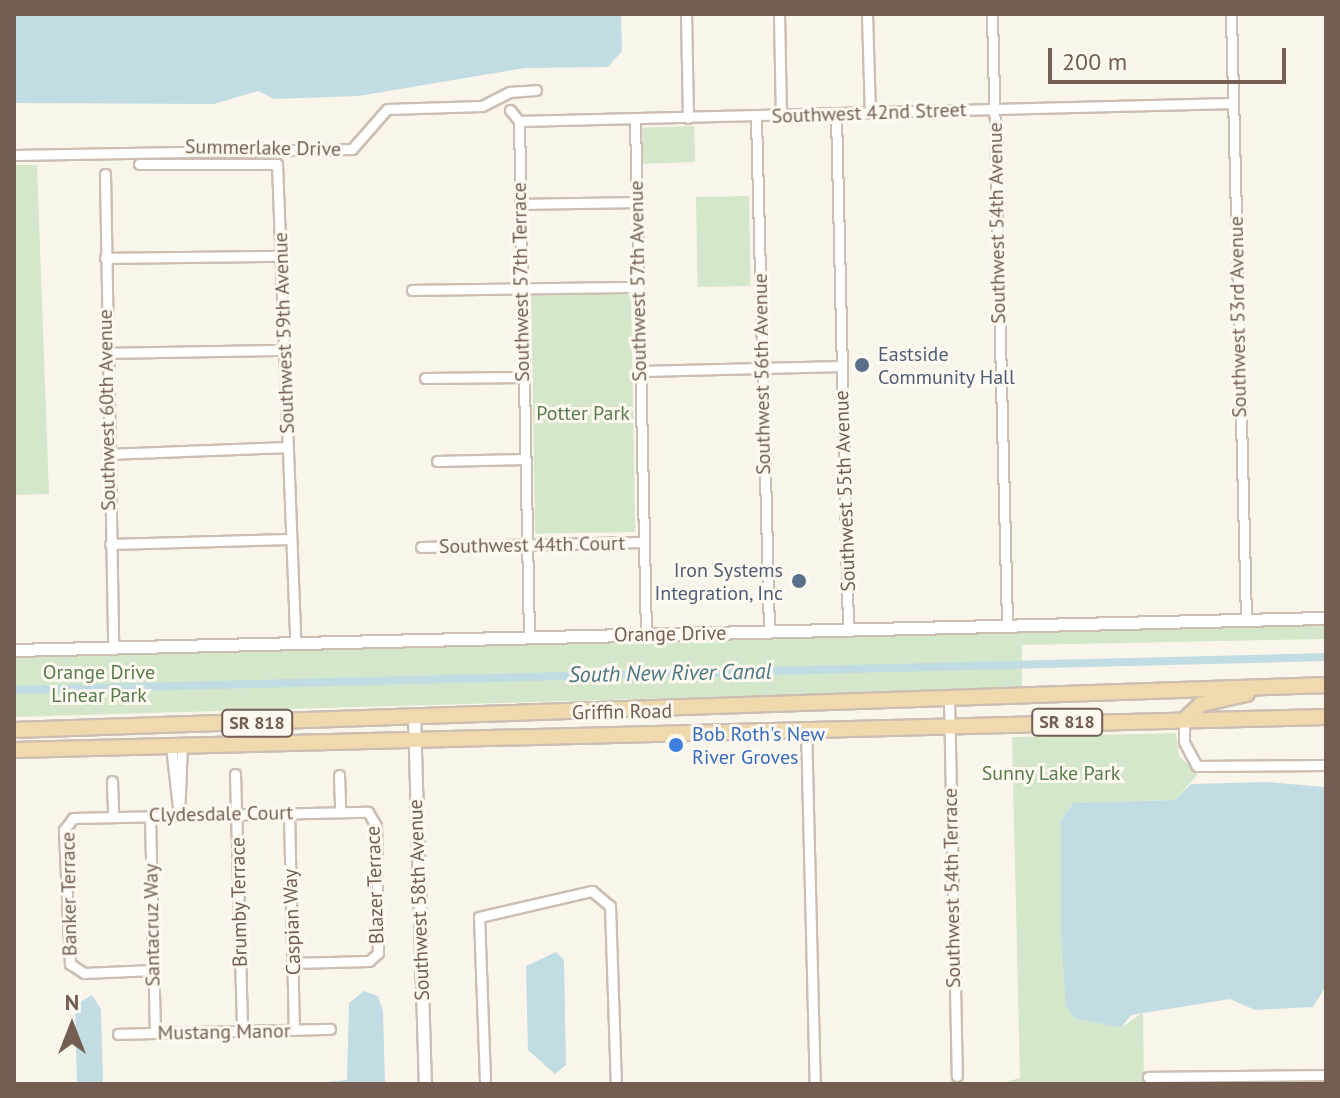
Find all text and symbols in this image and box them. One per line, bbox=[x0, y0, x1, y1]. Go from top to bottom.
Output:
scale bar bbox=[1052, 32, 1290, 82]
text: 200 m bbox=[1062, 46, 1127, 77]
street label: Southwest 42nd Street bbox=[771, 98, 967, 128]
street label: Southwest 54th Avenue bbox=[983, 122, 1011, 324]
street label: Summerlake Drive bbox=[185, 135, 341, 161]
street label: Southwest 57th Avenue bbox=[624, 180, 652, 382]
street label: Southwest 57th Terrace bbox=[507, 182, 535, 382]
street label: Southwest 53rd Avenue bbox=[1224, 216, 1252, 418]
street label: Southwest 59th Avenue bbox=[268, 231, 300, 435]
street label: Southwest 56th Avenue bbox=[748, 273, 776, 475]
street label: Southwest 60th Avenue bbox=[93, 309, 121, 511]
place label: Eastside Community Hall bbox=[878, 342, 1015, 389]
marker: Eastside Community Hall bbox=[853, 356, 871, 374]
street label: Southwest 55th Avenue bbox=[829, 389, 861, 593]
park label: Potter Park bbox=[536, 401, 630, 425]
street label: Southwest 44th Court bbox=[439, 531, 625, 559]
place label: Iron Systems Integration, Inc bbox=[653, 558, 783, 605]
marker: Iron Systems Integration, Inc bbox=[790, 572, 808, 590]
street label: Orange Drive bbox=[614, 621, 726, 647]
water label: South New River Canal bbox=[568, 658, 772, 688]
park label: Orange Drive Linear Park bbox=[43, 661, 155, 708]
street label: Griffin Road bbox=[572, 699, 672, 725]
road number: SR 818 bbox=[1031, 708, 1103, 736]
road number: SR 818 bbox=[221, 709, 293, 737]
place label: Bob Roth's New River Groves bbox=[692, 722, 825, 769]
marker: Bob Roth's New River Groves bbox=[667, 736, 685, 754]
park label: Sunny Lake Park bbox=[981, 761, 1121, 785]
street label: Southwest 54th Terrace bbox=[938, 787, 966, 989]
street label: Southwest 58th Avenue bbox=[403, 798, 435, 1002]
street label: Clydesdale Court bbox=[149, 801, 293, 827]
street label: Blazer Terrace bbox=[361, 825, 389, 945]
street label: Banker Terrace bbox=[56, 831, 82, 957]
street label: Brumby Terrace bbox=[226, 836, 252, 968]
street label: Santacruz Way bbox=[139, 863, 165, 987]
street label: Caspian Way bbox=[278, 868, 306, 976]
north arrow bbox=[32, 986, 112, 1066]
text: N bbox=[65, 988, 79, 1016]
street label: Mustang Manor bbox=[157, 1019, 291, 1045]

